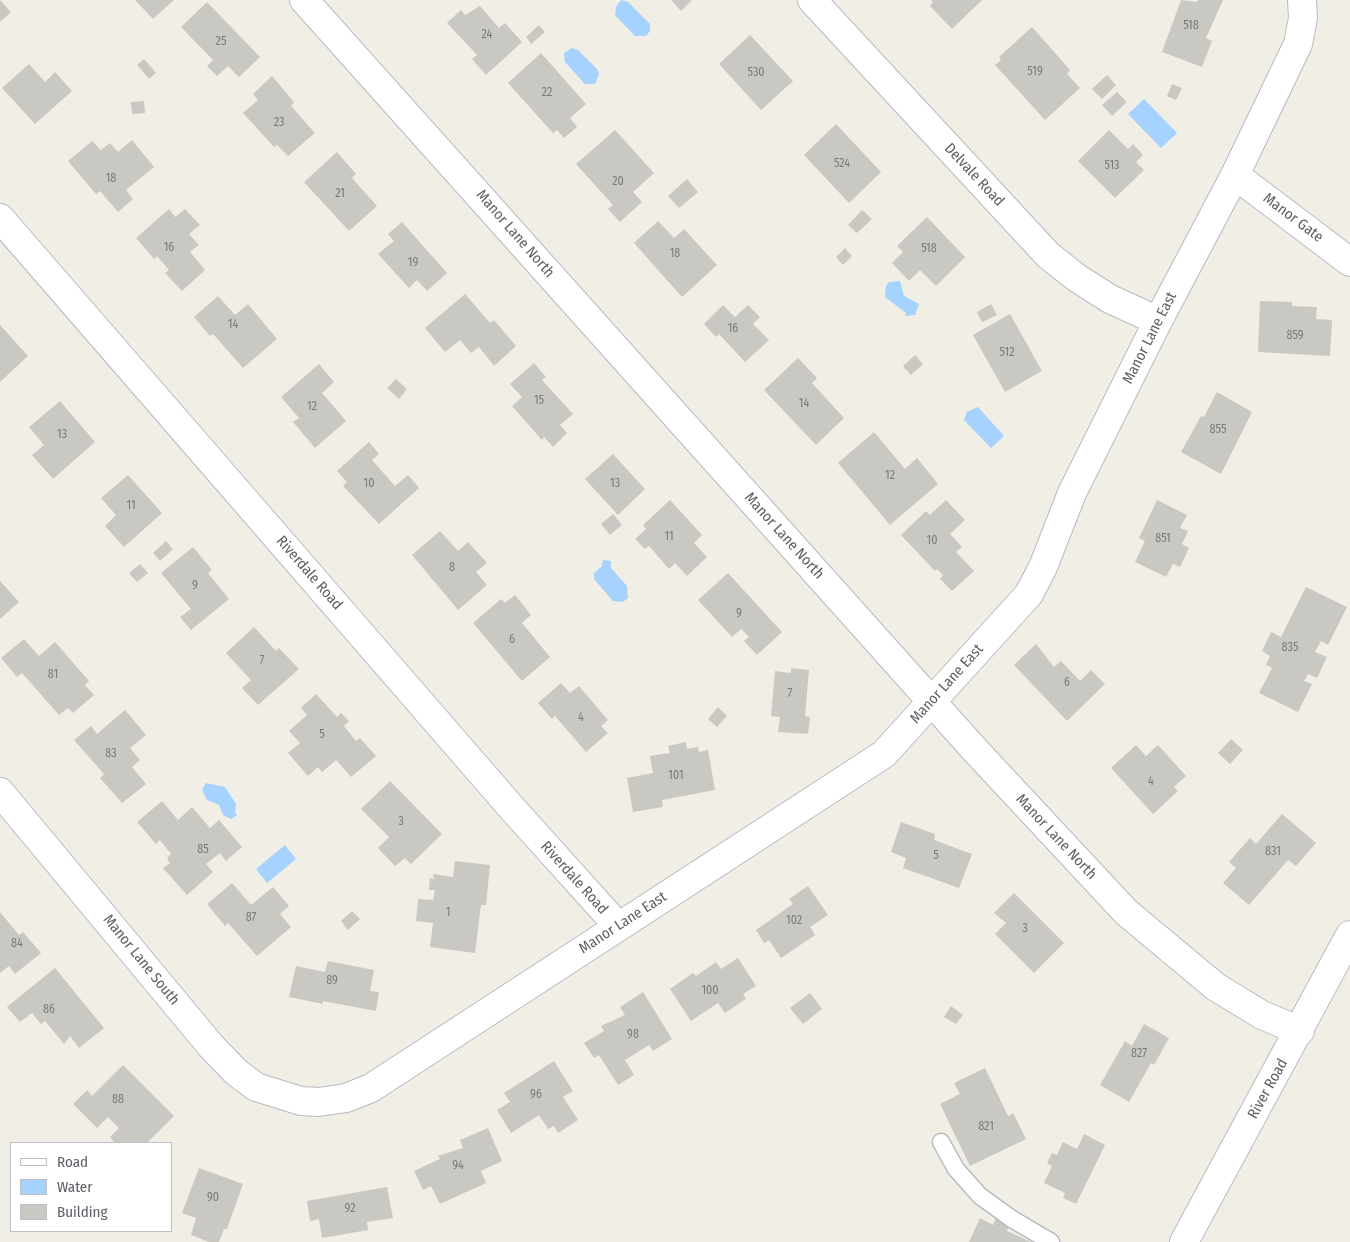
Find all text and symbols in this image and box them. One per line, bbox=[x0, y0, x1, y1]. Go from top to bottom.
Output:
house number: 518 bbox=[1183, 19, 1199, 33]
house number: 24 bbox=[482, 28, 492, 42]
house number: 25 bbox=[216, 35, 226, 49]
house number: 519 bbox=[1027, 65, 1043, 79]
house number: 530 bbox=[747, 66, 765, 80]
house number: 22 bbox=[542, 86, 552, 100]
house number: 23 bbox=[274, 116, 284, 130]
street label: Delvale Road bbox=[940, 140, 1008, 210]
house number: 524 bbox=[834, 157, 850, 171]
house number: 513 bbox=[1104, 159, 1120, 173]
house number: 18 bbox=[106, 172, 116, 186]
house number: 20 bbox=[612, 175, 624, 189]
street label: Manor Lane North bbox=[472, 186, 558, 282]
house number: 21 bbox=[335, 187, 345, 201]
street label: Manor Gate bbox=[1259, 190, 1327, 246]
house number: 16 bbox=[164, 241, 174, 255]
house number: 518 bbox=[921, 242, 937, 256]
house number: 18 bbox=[670, 247, 680, 261]
house number: 19 bbox=[408, 256, 418, 270]
street label: Manor Lane East bbox=[1119, 289, 1181, 387]
house number: 14 bbox=[228, 318, 238, 332]
house number: 16 bbox=[728, 322, 738, 336]
house number: 859 bbox=[1286, 329, 1304, 343]
house number: 512 bbox=[1000, 346, 1014, 360]
house number: 15 bbox=[534, 394, 544, 408]
house number: 14 bbox=[799, 397, 809, 411]
house number: 12 bbox=[307, 400, 317, 414]
house number: 855 bbox=[1210, 423, 1226, 437]
house number: 13 bbox=[57, 428, 67, 442]
house number: 12 bbox=[885, 469, 895, 483]
house number: 10 bbox=[364, 477, 374, 491]
house number: 13 bbox=[610, 477, 620, 491]
street label: Manor Lane North bbox=[740, 489, 828, 583]
house number: 11 bbox=[126, 499, 136, 513]
house number: 11 bbox=[664, 530, 674, 544]
street label: Riverdale Road bbox=[272, 532, 346, 614]
house number: 851 bbox=[1155, 532, 1171, 546]
house number: 10 bbox=[927, 534, 937, 548]
house number: 8 bbox=[449, 561, 455, 575]
house number: 9 bbox=[192, 579, 198, 593]
house number: 9 bbox=[736, 607, 742, 621]
house number: 6 bbox=[509, 633, 515, 647]
street label: Manor Lane East bbox=[907, 641, 987, 727]
house number: 835 bbox=[1282, 641, 1298, 655]
house number: 7 bbox=[260, 654, 264, 668]
house number: 81 bbox=[48, 668, 58, 682]
house number: 6 bbox=[1064, 676, 1070, 690]
house number: 7 bbox=[788, 687, 792, 701]
house number: 4 bbox=[578, 711, 584, 725]
house number: 5 bbox=[319, 728, 325, 742]
house number: 83 bbox=[105, 747, 117, 761]
house number: 101 bbox=[668, 769, 684, 783]
house number: 4 bbox=[1148, 775, 1154, 789]
street label: Manor Lane North bbox=[1012, 791, 1100, 883]
house number: 3 bbox=[398, 815, 404, 829]
street label: Riverdale Road bbox=[537, 838, 611, 918]
house number: 85 bbox=[197, 843, 209, 857]
house number: 831 bbox=[1265, 845, 1281, 859]
house number: 5 bbox=[933, 849, 939, 863]
street label: Manor Lane East bbox=[576, 888, 670, 958]
house number: 1 bbox=[446, 906, 450, 920]
street label: Manor Lane South bbox=[99, 911, 183, 1009]
house number: 87 bbox=[246, 911, 256, 925]
house number: 102 bbox=[786, 914, 802, 928]
house number: 3 bbox=[1022, 922, 1028, 936]
house number: 84 bbox=[11, 937, 23, 951]
house number: 89 bbox=[326, 974, 338, 988]
house number: 100 bbox=[701, 984, 719, 998]
house number: 86 bbox=[43, 1003, 55, 1017]
house number: 98 bbox=[627, 1028, 639, 1042]
house number: 827 bbox=[1131, 1047, 1147, 1061]
street label: River Road bbox=[1244, 1056, 1292, 1122]
house number: 96 bbox=[530, 1088, 542, 1102]
house number: 88 bbox=[112, 1093, 124, 1107]
house number: 821 bbox=[978, 1120, 994, 1134]
legend bbox=[10, 1142, 172, 1232]
text: Road bbox=[57, 1153, 88, 1171]
house number: 94 bbox=[452, 1159, 464, 1173]
text: Water bbox=[57, 1178, 92, 1196]
house number: 90 bbox=[207, 1191, 219, 1205]
house number: 92 bbox=[345, 1202, 355, 1216]
text: Building bbox=[57, 1203, 108, 1221]

